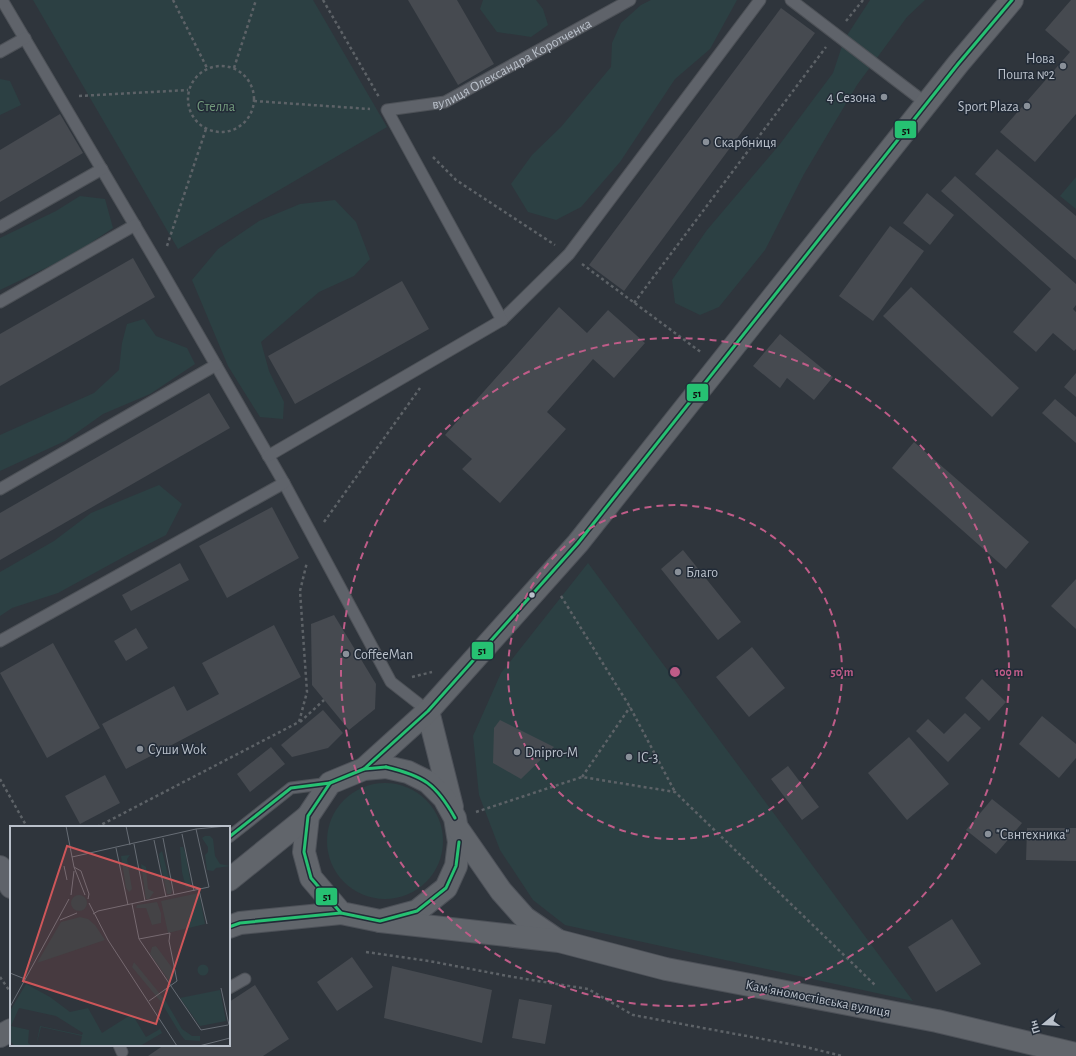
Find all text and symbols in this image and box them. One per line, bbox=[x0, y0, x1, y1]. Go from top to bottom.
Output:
street label: вулиця Олександра Коротченка bbox=[431, 16, 595, 112]
place label: Нова Пошта №2 bbox=[997, 52, 1056, 82]
marker: Нова Пошта №2 bbox=[1058, 61, 1068, 71]
place label: 4 Сезона bbox=[827, 91, 877, 105]
marker: 4 Сезона bbox=[879, 92, 889, 102]
park label: Стелла bbox=[197, 100, 236, 114]
place label: Sport Plaza bbox=[958, 100, 1020, 114]
marker: Sport Plaza bbox=[1022, 101, 1032, 111]
line badge: 51 bbox=[894, 120, 917, 139]
text: 51 bbox=[902, 125, 910, 136]
place label: Скарбниця bbox=[714, 136, 777, 150]
marker: Скарбниця bbox=[701, 137, 711, 147]
line badge: 51 bbox=[686, 383, 709, 402]
text: 51 bbox=[693, 388, 701, 399]
place label: Благо bbox=[686, 566, 718, 580]
marker: Благо bbox=[673, 567, 683, 577]
unlabelled marker bbox=[527, 590, 537, 600]
line badge: 51 bbox=[471, 641, 494, 660]
text: 51 bbox=[478, 645, 486, 656]
place label: CoffeeMan bbox=[354, 648, 413, 662]
marker: CoffeeMan bbox=[341, 649, 351, 659]
centre of rings bbox=[668, 665, 682, 679]
text: 50 m bbox=[831, 666, 854, 678]
text: 100 m bbox=[995, 666, 1023, 678]
place label: Суши Wok bbox=[148, 743, 207, 757]
marker: Суши Wok bbox=[135, 744, 145, 754]
place label: Dnipro-M bbox=[525, 746, 578, 760]
marker: Dnipro-M bbox=[512, 747, 522, 757]
place label: ІС-3 bbox=[637, 751, 659, 765]
marker: ІС-3 bbox=[624, 752, 634, 762]
inset map bbox=[10, 826, 230, 1046]
place label: "Свнтехника" bbox=[996, 828, 1069, 842]
marker: "Свнтехника" bbox=[983, 829, 993, 839]
line badge: 51 bbox=[315, 887, 338, 906]
text: 51 bbox=[323, 891, 331, 902]
street label: Камʼяномостівська вулиця bbox=[744, 978, 891, 1020]
north arrow bbox=[1024, 1004, 1064, 1044]
text: Пн bbox=[1028, 1019, 1042, 1035]

